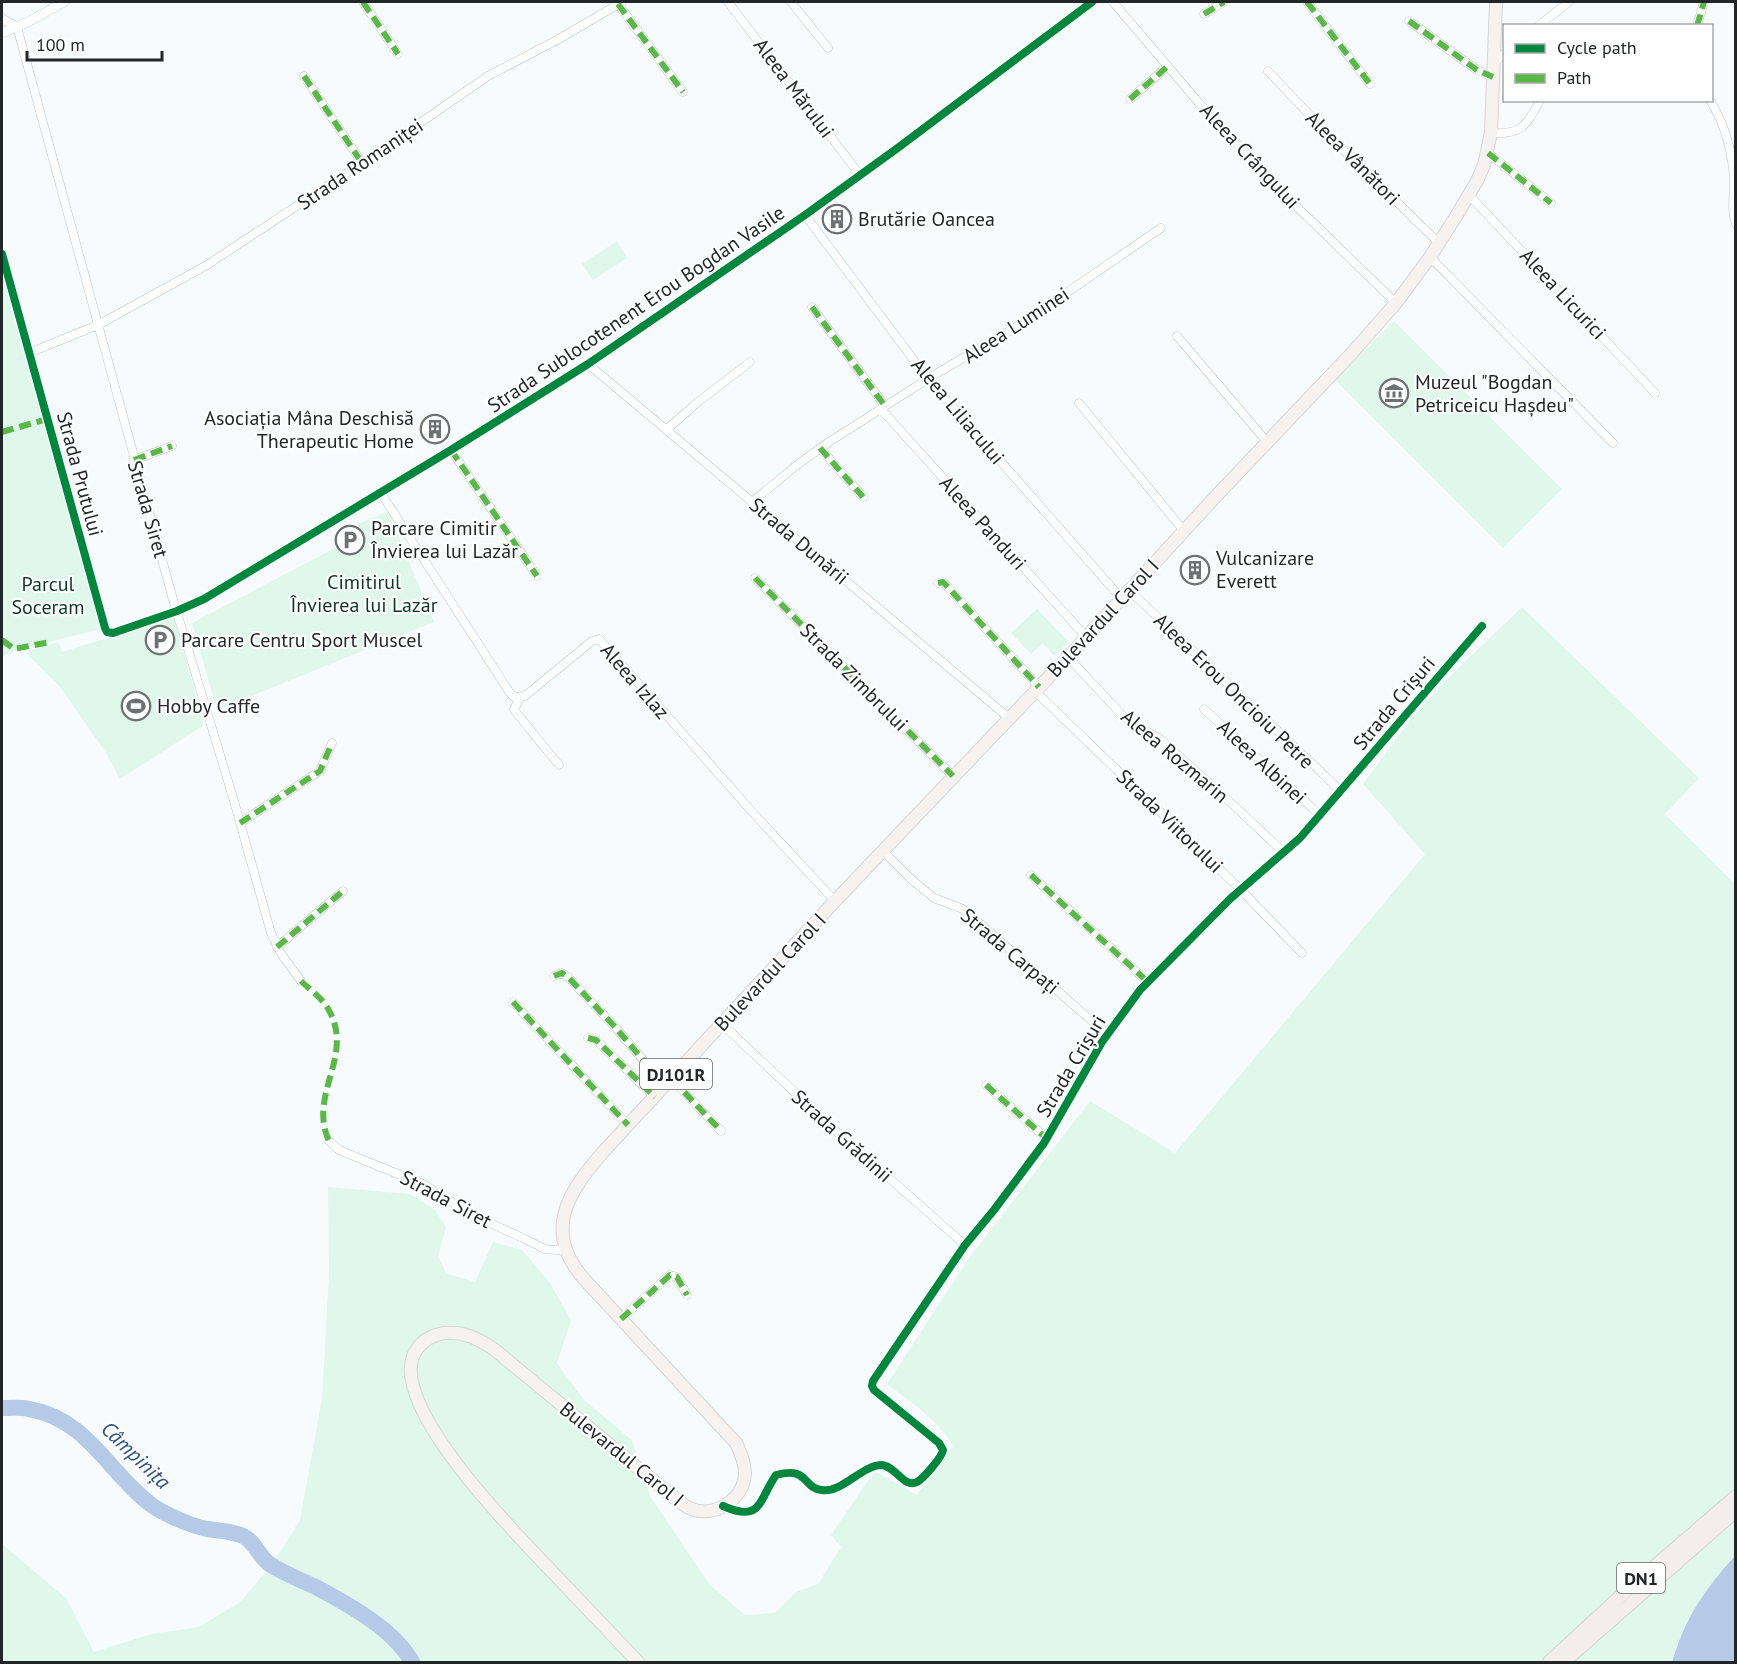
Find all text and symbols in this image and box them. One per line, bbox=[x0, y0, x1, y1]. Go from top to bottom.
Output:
scale bar bbox=[27, 24, 162, 62]
legend bbox=[1503, 24, 1713, 102]
text: 100 m bbox=[36, 33, 85, 56]
street label: Aleea Mărului bbox=[748, 33, 840, 143]
text: Cycle path bbox=[1557, 36, 1637, 59]
text: Path bbox=[1557, 66, 1591, 89]
street label: Aleea Crângului bbox=[1194, 98, 1306, 214]
street label: Aleea Vânători bbox=[1300, 105, 1406, 211]
street label: Strada Romaniței bbox=[292, 112, 428, 216]
street label: Strada Sublocotenent Erou Bogdan Vasile bbox=[482, 200, 790, 418]
building icon: Brutărie Oancea bbox=[821, 203, 853, 235]
place label: Brutărie Oancea bbox=[858, 206, 995, 232]
street label: Aleea Licurici bbox=[1514, 243, 1612, 345]
street label: Aleea Luminei bbox=[958, 281, 1074, 369]
street label: Aleea Liliacului bbox=[906, 352, 1010, 470]
place label: Muzeul "Bogdan Petriceicu Hașdeu" bbox=[1415, 369, 1574, 418]
museum icon: Muzeul "Bogdan Petriceicu Hașdeu" bbox=[1378, 377, 1410, 409]
place label: Asociația Mâna Deschisă Therapeutic Home bbox=[204, 405, 414, 454]
street label: Strada Prutului bbox=[51, 409, 109, 539]
building icon: Asociația Mâna Deschisă Therapeutic Home bbox=[419, 413, 451, 445]
street label: Strada Siret bbox=[122, 457, 174, 561]
street label: Aleea Panduri bbox=[934, 470, 1032, 576]
street label: Strada Dunării bbox=[744, 492, 854, 590]
place label: Parcare Cimitir Învierea lui Lazăr bbox=[370, 515, 518, 564]
parking icon: Parcare Cimitir Învierea lui Lazăr bbox=[334, 524, 366, 556]
place label: Vulcanizare Everett bbox=[1215, 545, 1314, 594]
street label: Bulevardul Carol I bbox=[1041, 553, 1165, 683]
building icon: Vulcanizare Everett bbox=[1179, 554, 1211, 586]
park label: Cimitirul Învierea lui Lazăr bbox=[290, 569, 438, 618]
park label: Parcul Soceram bbox=[11, 571, 85, 620]
street label: Aleea Erou Oncioiu Petre bbox=[1148, 608, 1320, 774]
street label: Strada Zimbrului bbox=[794, 617, 914, 737]
parking icon: Parcare Centru Sport Muscel bbox=[144, 624, 176, 656]
place label: Parcare Centru Sport Muscel bbox=[181, 627, 422, 653]
street label: Aleea Izlaz bbox=[595, 638, 675, 724]
street label: Strada Crișuri bbox=[1347, 651, 1441, 755]
sports icon: Hobby Caffe bbox=[120, 690, 152, 722]
place label: Hobby Caffe bbox=[157, 693, 260, 719]
street label: Aleea Rozmarin bbox=[1116, 703, 1234, 809]
street label: Aleea Albinei bbox=[1212, 714, 1312, 810]
street label: Strada Viitorului bbox=[1111, 764, 1229, 878]
street label: Strada Carpați bbox=[955, 902, 1065, 1000]
street label: Bulevardul Carol I bbox=[708, 907, 832, 1037]
street label: Strada Crișuri bbox=[1030, 1010, 1112, 1122]
road number: DJ101R bbox=[640, 1059, 712, 1089]
street label: Strada Grădinii bbox=[786, 1084, 898, 1188]
street label: Strada Siret bbox=[396, 1164, 496, 1234]
street label: Bulevardul Carol I bbox=[555, 1396, 689, 1512]
water label: Câmpinița bbox=[96, 1415, 177, 1495]
road number: DN1 bbox=[1617, 1563, 1665, 1593]

